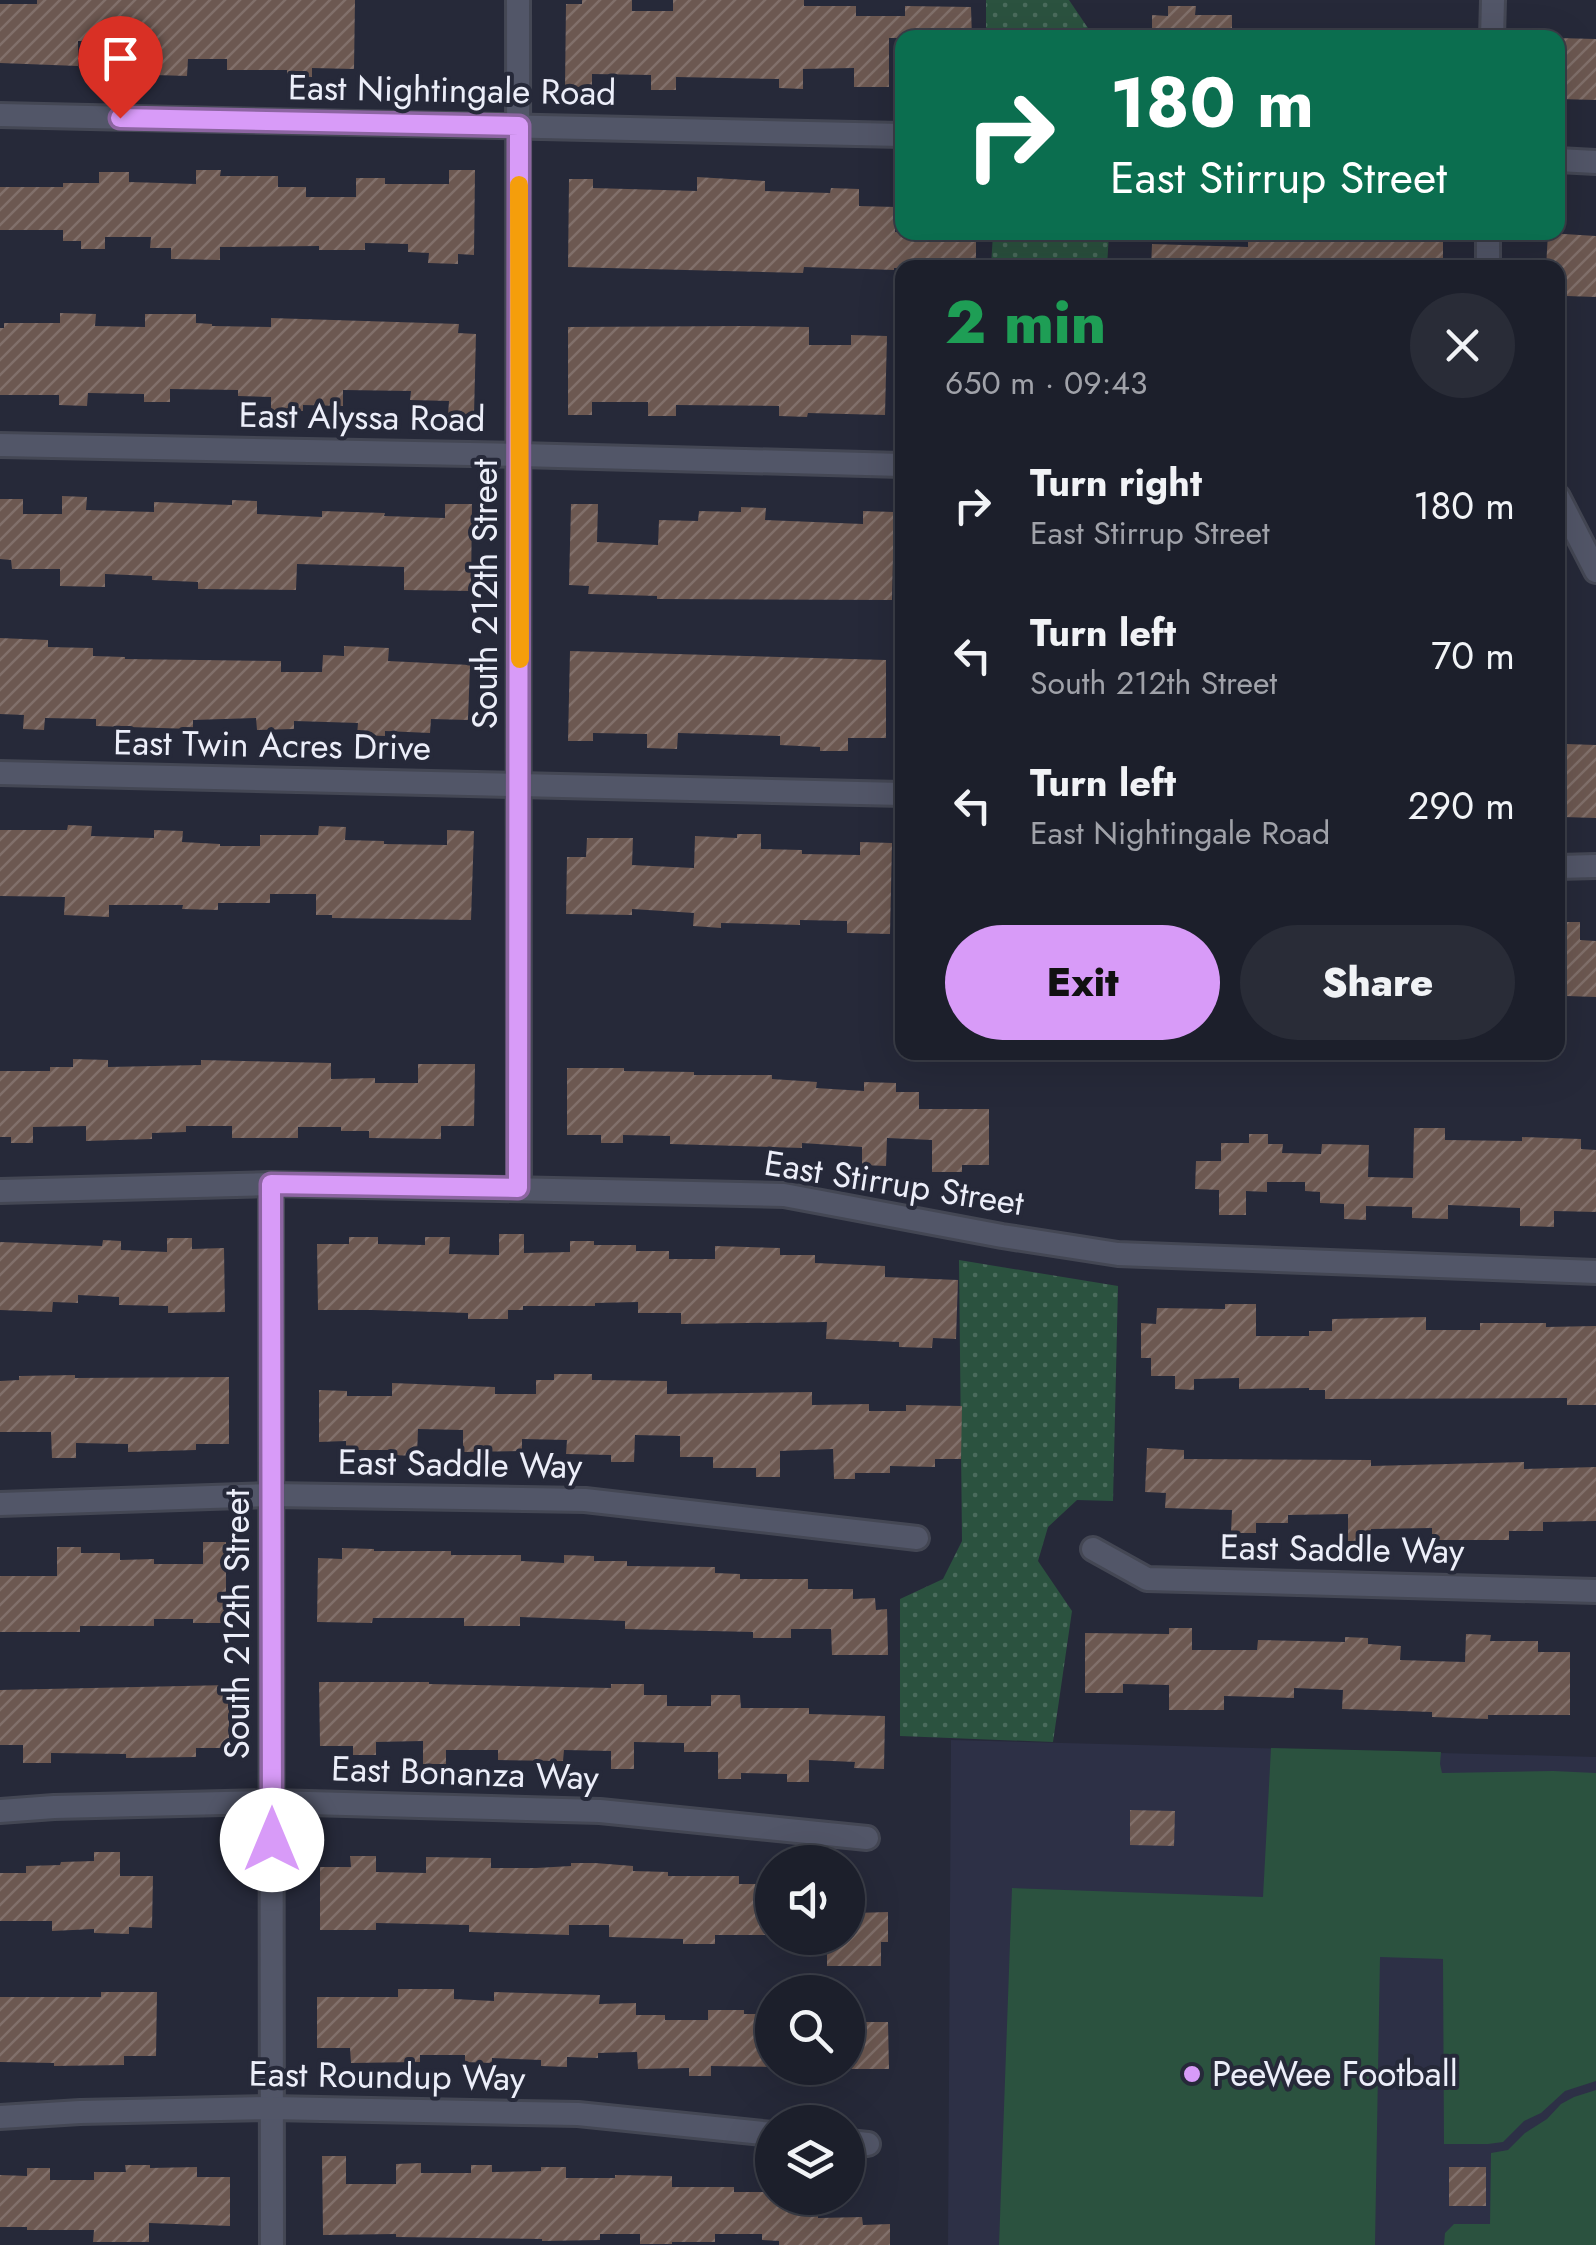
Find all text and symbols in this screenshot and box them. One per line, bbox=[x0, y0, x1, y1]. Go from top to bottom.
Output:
pin bbox=[78, 16, 163, 119]
icon: arrive bbox=[93, 31, 148, 86]
text: 180 m bbox=[1110, 52, 1314, 153]
street label: East Nightingale Road bbox=[287, 62, 617, 118]
icon: right bbox=[945, 70, 1075, 200]
text: East Stirrup Street bbox=[1110, 145, 1447, 210]
text: 2 min bbox=[945, 279, 1106, 366]
button: close bbox=[1410, 293, 1515, 398]
text: 650 m · 09:43 bbox=[945, 360, 1147, 406]
street label: East Alyssa Road bbox=[238, 390, 486, 444]
text: Turn right bbox=[1030, 455, 1202, 510]
street label: South 212th Street bbox=[460, 458, 510, 729]
icon: right bbox=[945, 478, 1000, 533]
text: 180 m bbox=[1413, 478, 1515, 533]
text: East Stirrup Street bbox=[1030, 510, 1270, 556]
text: Turn left bbox=[1030, 605, 1176, 660]
icon: left bbox=[945, 628, 1000, 683]
text: 70 m bbox=[1431, 628, 1515, 683]
text: South 212th Street bbox=[1030, 660, 1277, 706]
street label: East Twin Acres Drive bbox=[113, 717, 431, 773]
text: Turn left bbox=[1030, 755, 1176, 810]
icon: left bbox=[945, 778, 1000, 833]
text: 290 m bbox=[1408, 778, 1515, 833]
text: East Nightingale Road bbox=[1030, 810, 1330, 856]
button: Exit bbox=[945, 925, 1220, 1040]
button: Share bbox=[1240, 925, 1515, 1040]
street label: East Stirrup Street bbox=[761, 1138, 1028, 1228]
street label: East Saddle Way bbox=[337, 1437, 583, 1491]
street label: South 212th Street bbox=[212, 1488, 262, 1759]
street label: East Saddle Way bbox=[1219, 1522, 1465, 1576]
street label: East Bonanza Way bbox=[330, 1743, 600, 1803]
position arrow bbox=[220, 1788, 324, 1892]
map controls bbox=[755, 1845, 865, 2215]
button: sound bbox=[755, 1845, 865, 1955]
button: search bbox=[755, 1975, 865, 2085]
street label: East Roundup Way bbox=[248, 2049, 526, 2103]
place label: PeeWee Football bbox=[1212, 2049, 1458, 2099]
marker: PeeWee Football bbox=[1181, 2063, 1203, 2085]
button: layers bbox=[755, 2105, 865, 2215]

